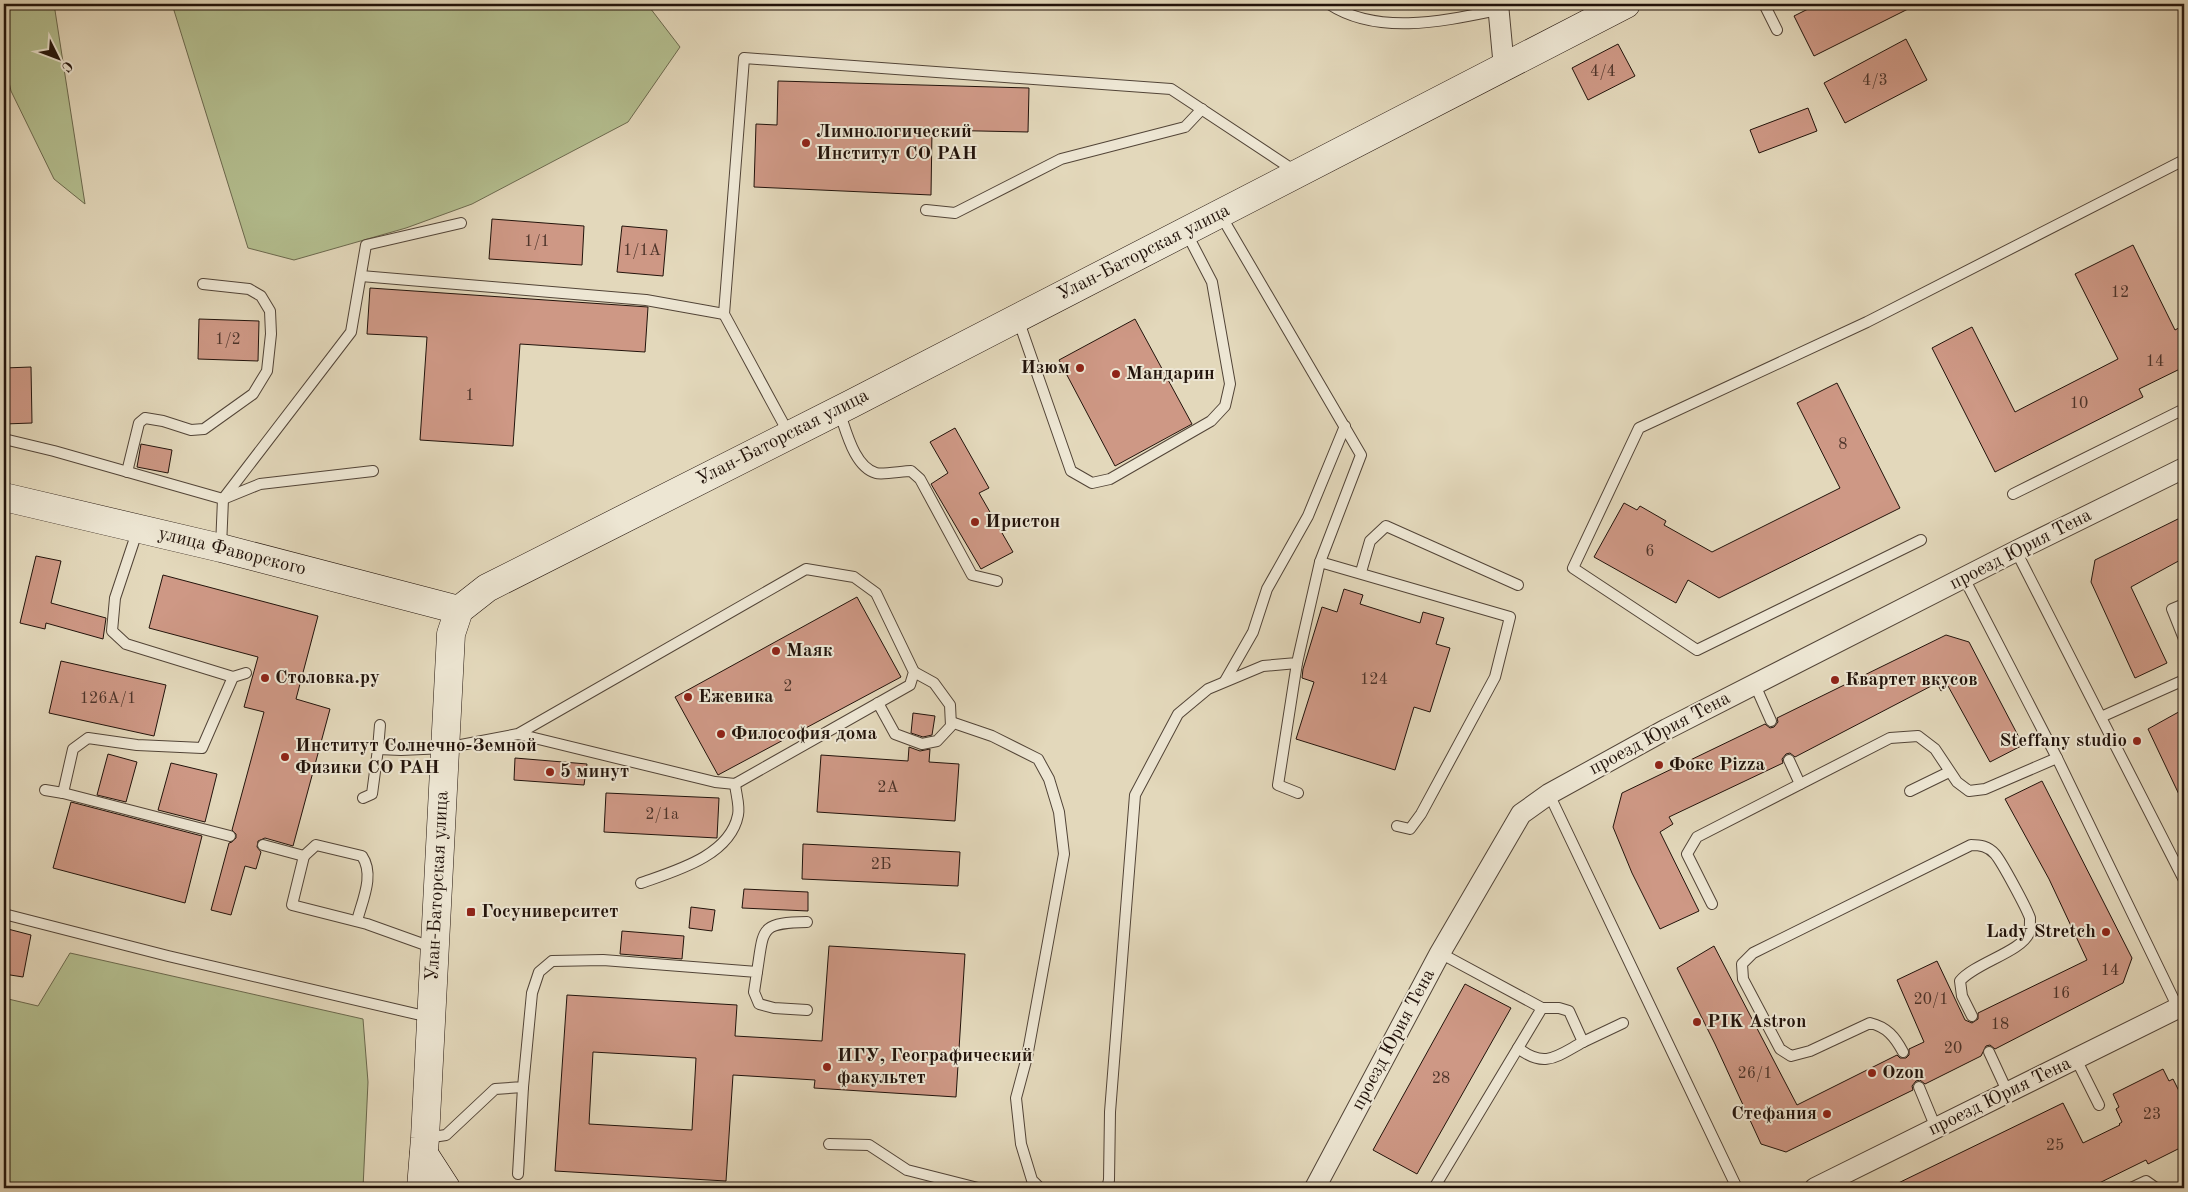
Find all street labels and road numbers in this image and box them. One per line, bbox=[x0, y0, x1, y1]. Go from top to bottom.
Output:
street label: Улан-Баторская улица bbox=[1055, 201, 1234, 305]
street label: Улан-Баторская улица bbox=[694, 386, 873, 490]
street label: проезд Юрия Тена bbox=[1947, 506, 2096, 594]
street label: улица Фаворского bbox=[156, 524, 308, 580]
street label: проезд Юрия Тена bbox=[1586, 689, 1734, 779]
street label: Улан-Баторская улица bbox=[424, 790, 453, 982]
street label: проезд Юрия Тена bbox=[1349, 966, 1439, 1114]
street label: проезд Юрия Тена bbox=[1926, 1054, 2075, 1140]

